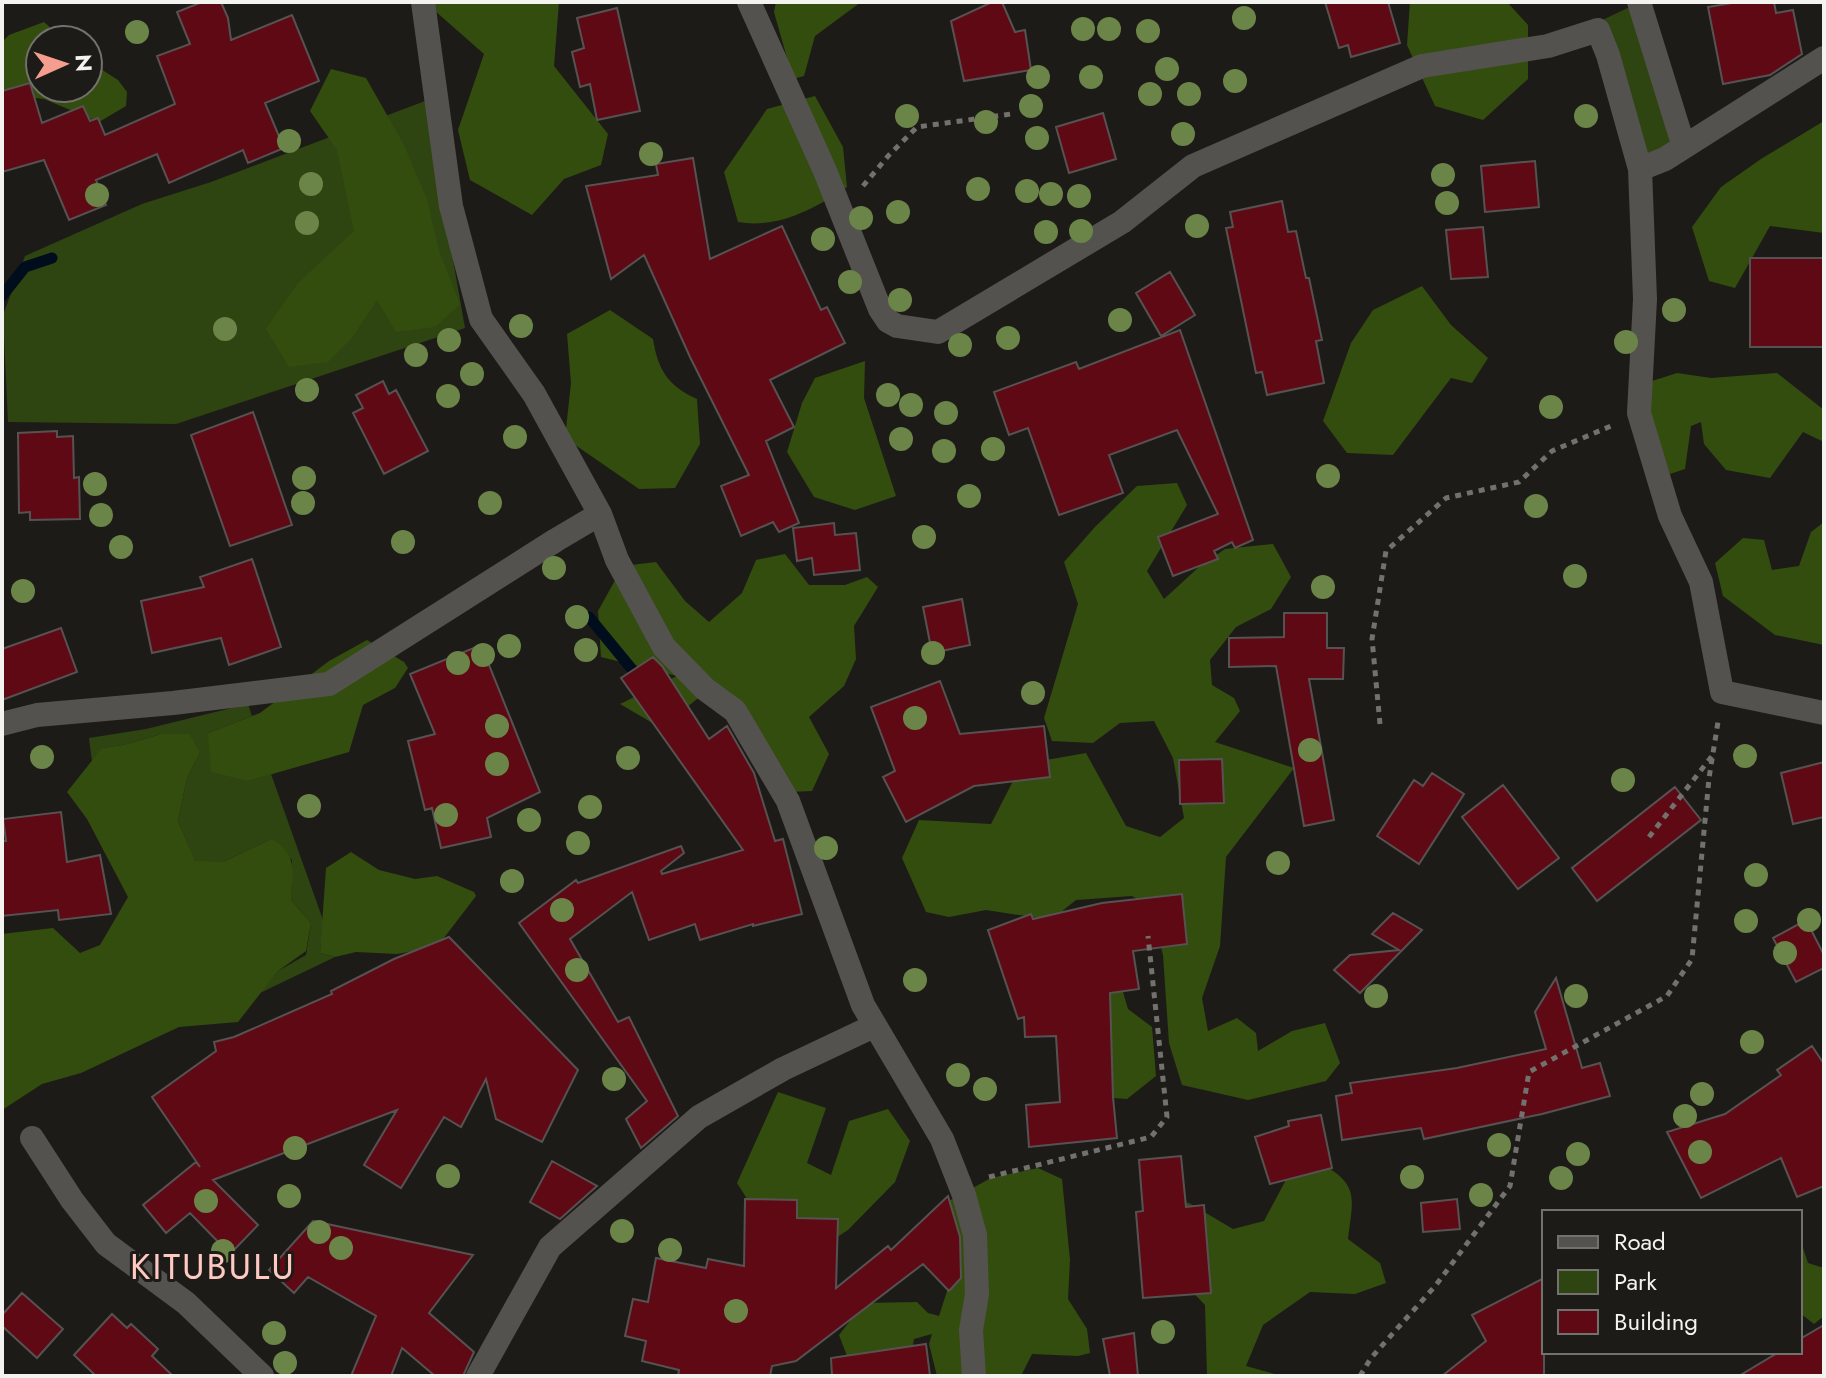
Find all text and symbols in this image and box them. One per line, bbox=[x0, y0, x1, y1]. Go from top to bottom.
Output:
north arrow bbox=[24, 24, 104, 104]
text: N bbox=[68, 53, 100, 73]
legend bbox=[1542, 1210, 1802, 1354]
text: Road bbox=[1614, 1224, 1666, 1259]
district label: KITUBULU bbox=[130, 1240, 296, 1292]
text: Park bbox=[1614, 1264, 1657, 1299]
text: Building bbox=[1614, 1304, 1698, 1339]

